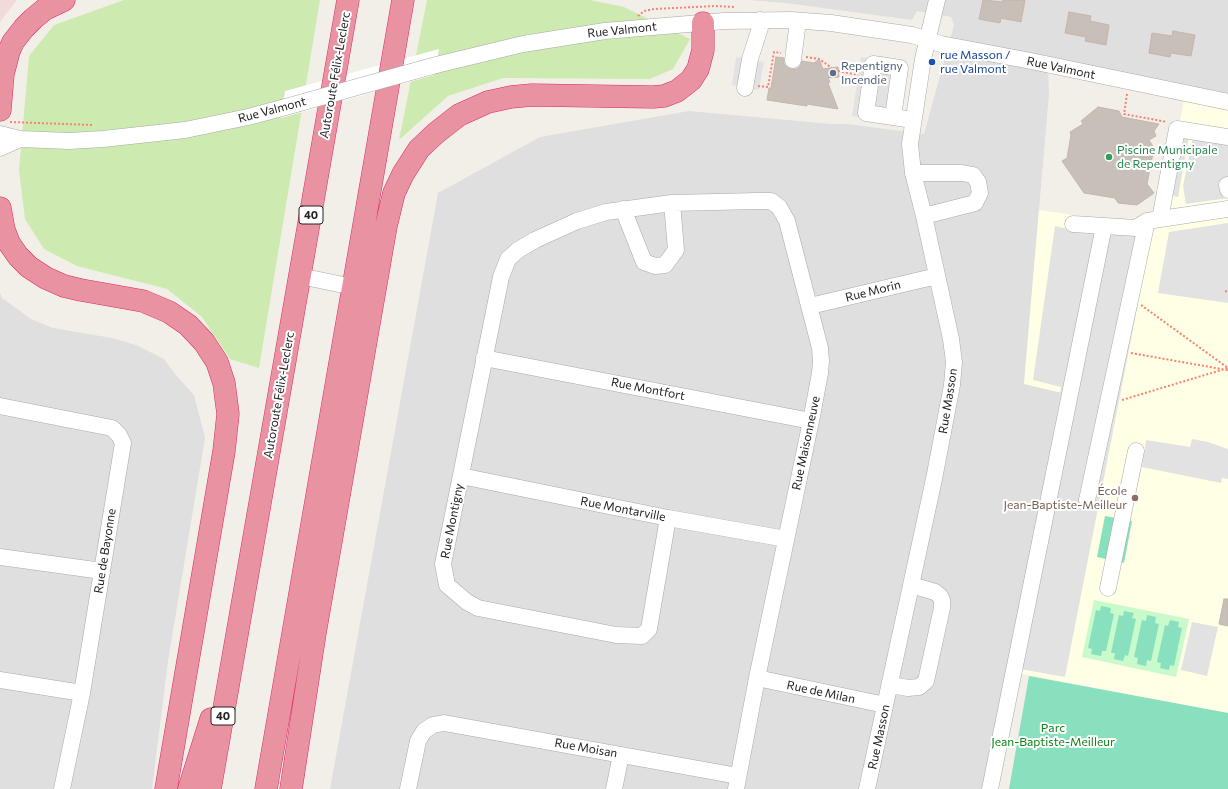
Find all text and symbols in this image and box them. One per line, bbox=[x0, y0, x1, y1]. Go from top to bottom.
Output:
street label: Autoroute Félix-Leclerc bbox=[317, 11, 353, 139]
street label: Rue Valmont bbox=[587, 19, 657, 41]
place label: rue Masson / rue Valmont bbox=[940, 48, 1010, 76]
street label: Rue Valmont bbox=[1025, 54, 1097, 82]
marker: rue Masson / rue Valmont bbox=[927, 57, 937, 67]
place label: Repentigny Incendie bbox=[841, 59, 903, 87]
marker: Repentigny Incendie bbox=[828, 68, 838, 78]
street label: Rue Valmont bbox=[236, 94, 308, 126]
place label: Piscine Municipale de Repentigny bbox=[1117, 143, 1217, 171]
marker: Piscine Municipale de Repentigny bbox=[1104, 152, 1114, 162]
road number: 40 bbox=[299, 206, 323, 224]
street label: Rue Morin bbox=[844, 277, 902, 305]
street label: Autoroute Félix-Leclerc bbox=[261, 331, 297, 459]
street label: Rue Masson bbox=[936, 367, 960, 435]
street label: Rue Montfort bbox=[610, 375, 686, 403]
street label: Rue Maisonneuve bbox=[789, 395, 823, 491]
street label: Rue Montigny bbox=[438, 482, 466, 560]
place label: École Jean-Baptiste-Meilleur bbox=[1003, 484, 1127, 512]
marker: École Jean-Baptiste-Meilleur bbox=[1130, 493, 1140, 503]
street label: Rue Montarville bbox=[579, 494, 667, 524]
street label: Rue de Bayonne bbox=[91, 507, 119, 595]
street label: Rue de Milan bbox=[785, 678, 857, 706]
street label: Rue Masson bbox=[865, 703, 893, 771]
road number: 40 bbox=[211, 707, 235, 725]
park label: Parc Jean-Baptiste-Meilleur bbox=[991, 721, 1115, 749]
street label: Rue Moisan bbox=[553, 735, 619, 761]

